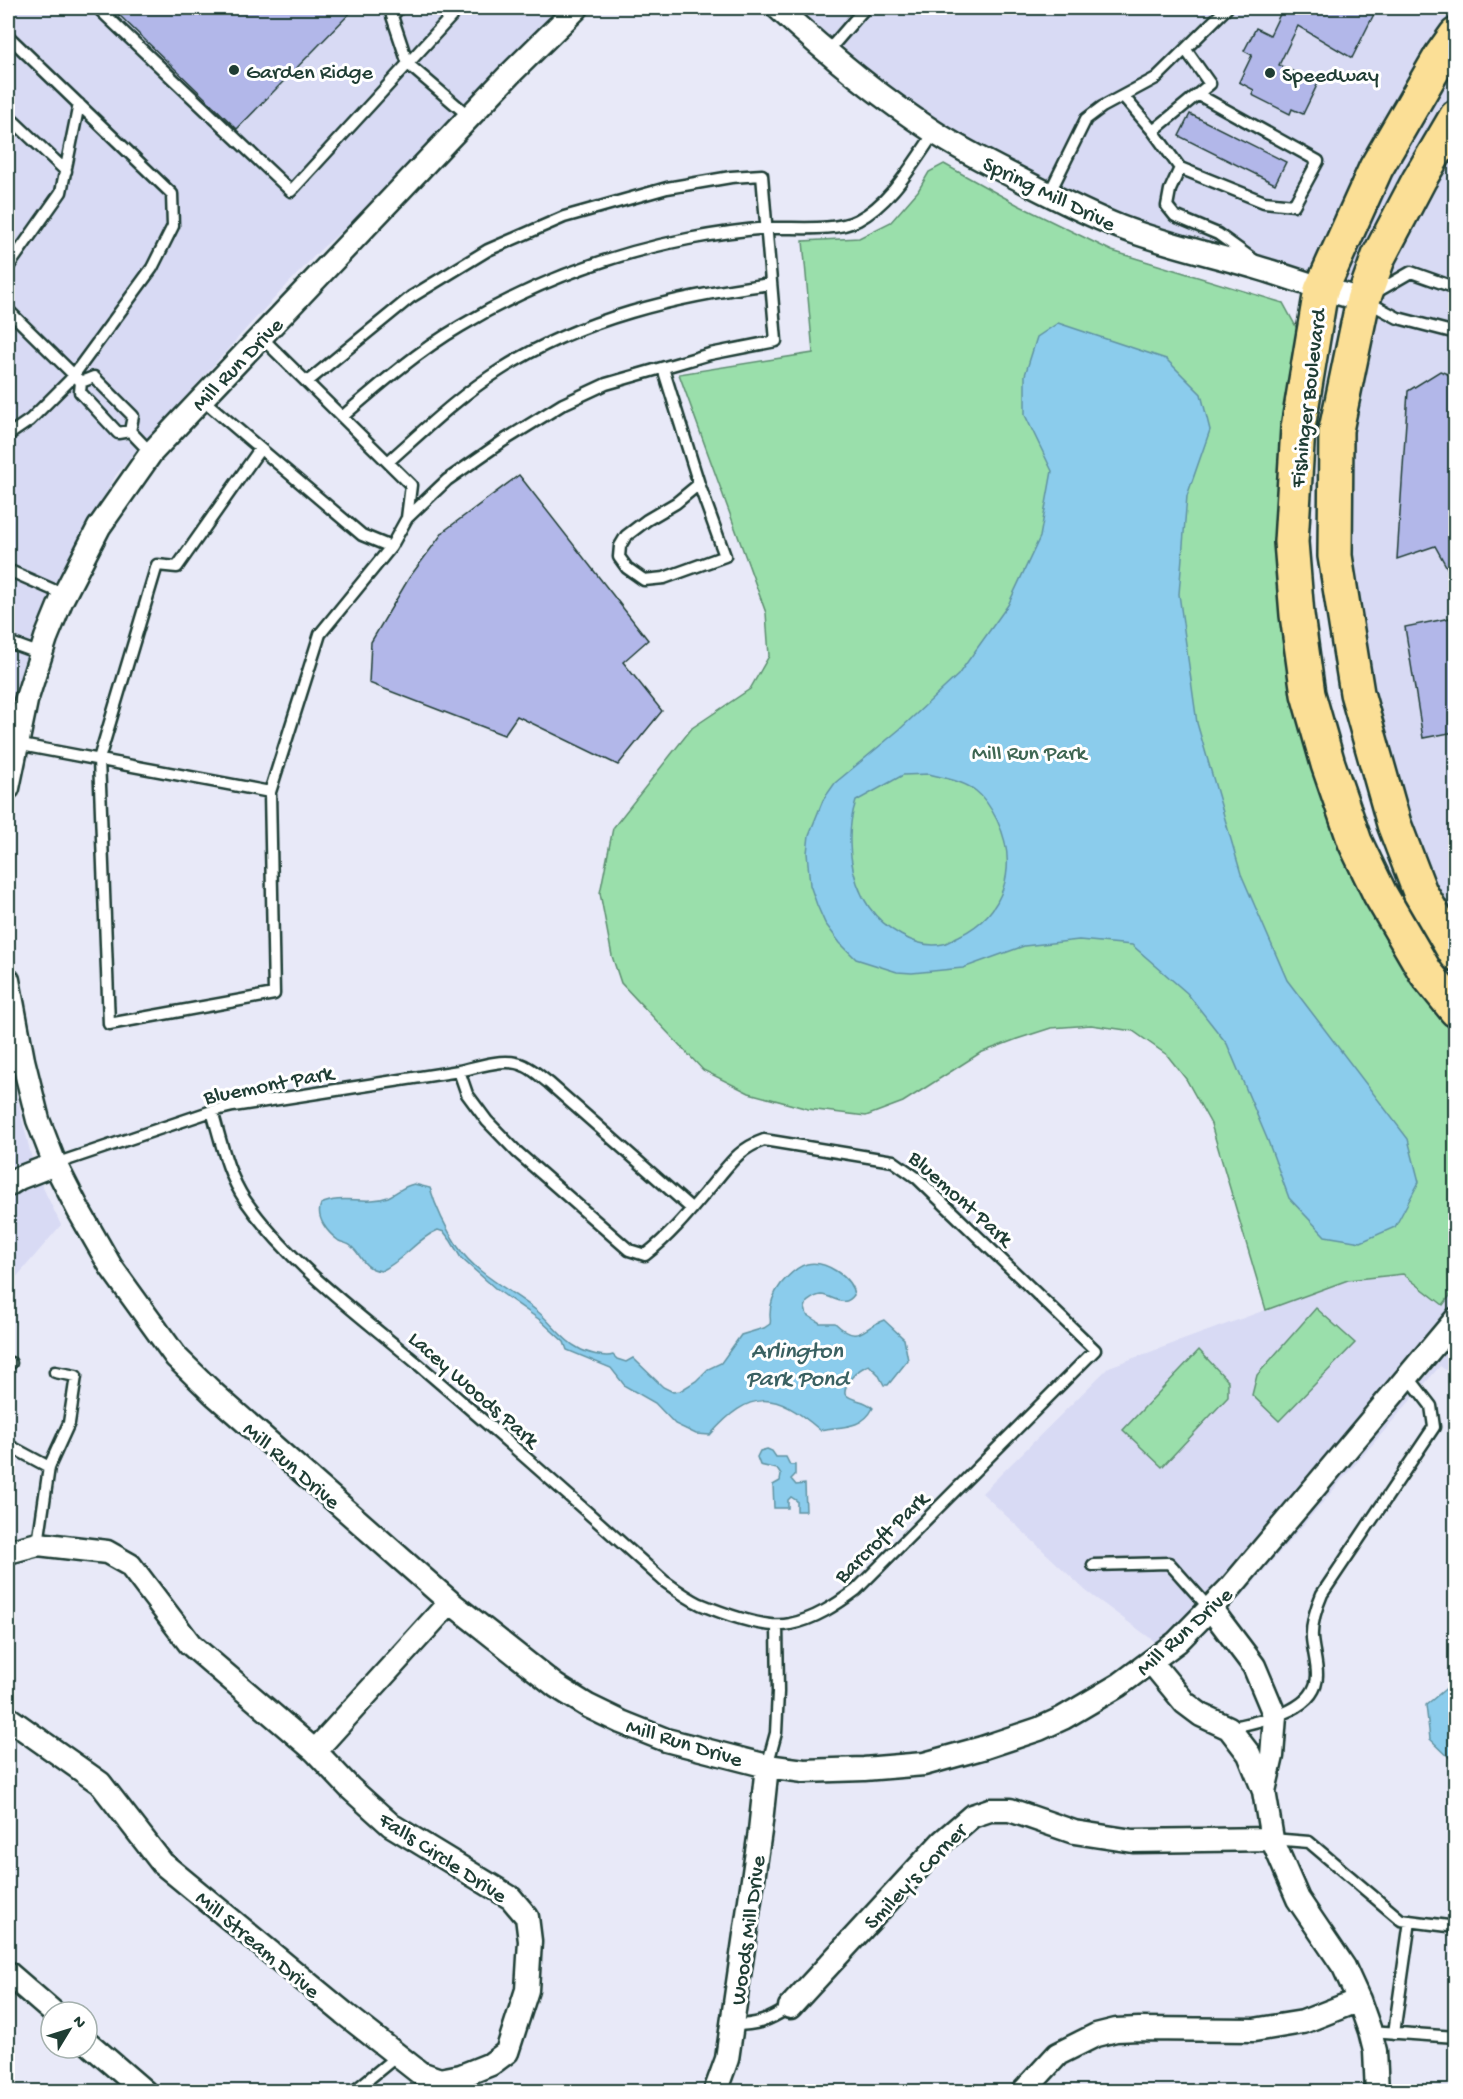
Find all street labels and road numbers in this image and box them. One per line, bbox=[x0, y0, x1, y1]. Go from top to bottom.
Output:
street label: Spring Mill Drive bbox=[978, 152, 1120, 239]
street label: Fishinger Boulevard bbox=[1286, 306, 1334, 490]
street label: Mill Run Drive bbox=[188, 313, 290, 418]
street label: Bluemont Park bbox=[201, 1061, 338, 1112]
street label: Bluemont Park bbox=[901, 1146, 1018, 1255]
street label: Lacey Woods Park bbox=[402, 1327, 545, 1456]
street label: Mill Run Drive bbox=[236, 1418, 345, 1517]
street label: Barcroft Park bbox=[830, 1486, 937, 1591]
street label: Mill Run Drive bbox=[1132, 1583, 1240, 1683]
street label: Mill Run Drive bbox=[622, 1715, 746, 1775]
street label: Falls Circle Drive bbox=[372, 1808, 511, 1911]
street label: Smiley's Corner bbox=[860, 1818, 975, 1936]
street label: Woods Mill Drive bbox=[727, 1854, 773, 2007]
street label: Mill Stream Drive bbox=[189, 1887, 324, 2006]

